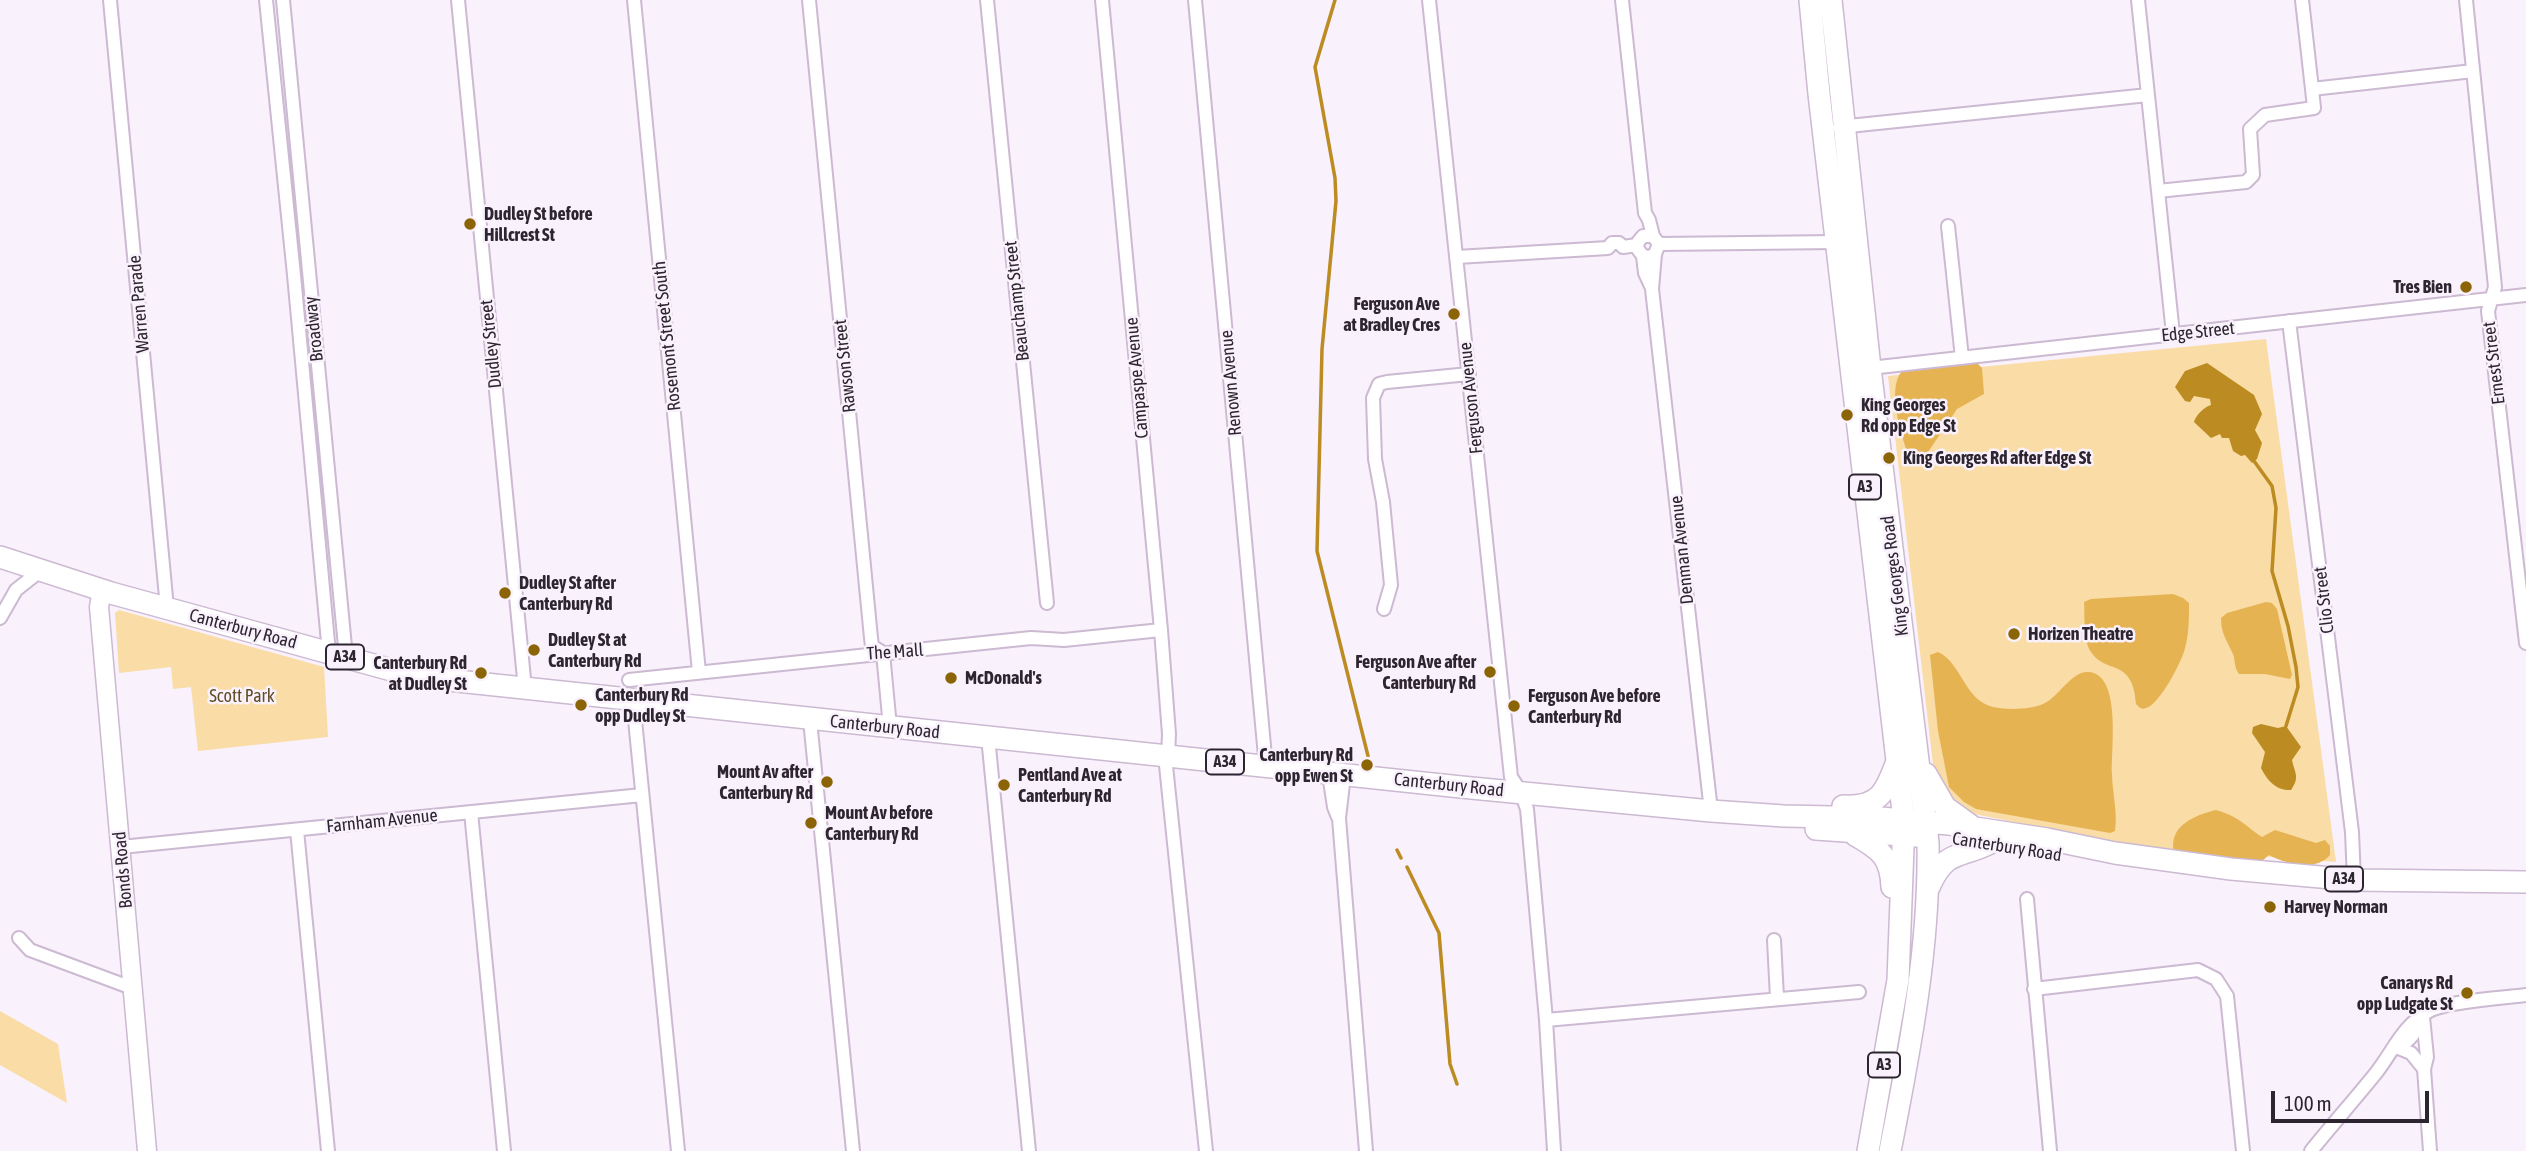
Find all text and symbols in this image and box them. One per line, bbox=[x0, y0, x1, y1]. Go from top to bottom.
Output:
place label: Dudley St before Hillcrest St bbox=[484, 203, 593, 246]
marker: Dudley St before Hillcrest St bbox=[462, 216, 478, 232]
street label: Beauchamp Street bbox=[1000, 240, 1034, 362]
street label: Warren Parade bbox=[124, 254, 154, 354]
street label: Rosemont Street South bbox=[648, 260, 686, 412]
place label: Tres Bien bbox=[2393, 276, 2452, 298]
marker: Tres Bien bbox=[2458, 279, 2474, 295]
place label: Ferguson Ave at Bradley Cres bbox=[1343, 293, 1440, 336]
street label: Broadway bbox=[300, 295, 328, 363]
street label: Dudley Street bbox=[476, 298, 506, 390]
marker: Ferguson Ave at Bradley Cres bbox=[1446, 306, 1462, 322]
street label: Campaspe Avenue bbox=[1121, 316, 1153, 440]
street label: Edge Street bbox=[2160, 317, 2236, 347]
street label: Rawson Street bbox=[829, 318, 861, 414]
street label: Ernest Street bbox=[2478, 320, 2510, 406]
street label: Renown Avenue bbox=[1216, 329, 1246, 437]
street label: Ferguson Avenue bbox=[1454, 341, 1488, 455]
place label: King Georges Rd opp Edge St bbox=[1861, 394, 1956, 436]
marker: King Georges Rd opp Edge St bbox=[1839, 407, 1855, 423]
place label: King Georges Rd after Edge St bbox=[1903, 447, 2091, 469]
marker: King Georges Rd after Edge St bbox=[1881, 450, 1897, 466]
road number: A3 bbox=[1849, 474, 1881, 500]
street label: Denman Avenue bbox=[1666, 495, 1698, 605]
street label: King Georges Road bbox=[1877, 514, 1913, 638]
street label: Clio Street bbox=[2309, 565, 2339, 635]
place label: Dudley St after Canterbury Rd bbox=[519, 572, 616, 614]
marker: Dudley St after Canterbury Rd bbox=[497, 585, 513, 601]
street label: Canterbury Road bbox=[187, 604, 299, 654]
place label: Horizen Theatre bbox=[2028, 623, 2134, 645]
marker: Horizen Theatre bbox=[2006, 626, 2022, 642]
place label: Dudley St at Canterbury Rd bbox=[548, 629, 642, 672]
street label: The Mall bbox=[866, 639, 924, 665]
marker: Dudley St at Canterbury Rd bbox=[526, 642, 542, 658]
road number: A34 bbox=[326, 644, 364, 670]
place label: Ferguson Ave after Canterbury Rd bbox=[1355, 651, 1476, 694]
place label: Canterbury Rd at Dudley St bbox=[373, 652, 467, 694]
marker: Ferguson Ave after Canterbury Rd bbox=[1482, 664, 1498, 680]
marker: Canterbury Rd at Dudley St bbox=[473, 665, 489, 681]
place label: McDonald's bbox=[965, 667, 1042, 689]
marker: McDonald's bbox=[943, 670, 959, 686]
place label: Canterbury Rd opp Dudley St bbox=[595, 684, 689, 726]
park label: Scott Park bbox=[209, 685, 275, 707]
place label: Ferguson Ave before Canterbury Rd bbox=[1528, 685, 1661, 728]
marker: Canterbury Rd opp Dudley St bbox=[573, 697, 589, 713]
marker: Ferguson Ave before Canterbury Rd bbox=[1506, 698, 1522, 714]
street label: Canterbury Road bbox=[829, 710, 941, 744]
place label: Canterbury Rd opp Ewen St bbox=[1259, 744, 1353, 786]
road number: A34 bbox=[1206, 750, 1244, 775]
marker: Canterbury Rd opp Ewen St bbox=[1359, 757, 1375, 773]
place label: Mount Av after Canterbury Rd bbox=[717, 761, 813, 804]
place label: Pentland Ave at Canterbury Rd bbox=[1018, 764, 1122, 806]
street label: Canterbury Road bbox=[1393, 768, 1505, 802]
marker: Mount Av after Canterbury Rd bbox=[819, 774, 835, 790]
marker: Pentland Ave at Canterbury Rd bbox=[996, 777, 1012, 793]
place label: Mount Av before Canterbury Rd bbox=[825, 802, 933, 844]
street label: Farnham Avenue bbox=[325, 804, 439, 838]
marker: Mount Av before Canterbury Rd bbox=[803, 815, 819, 831]
street label: Canterbury Road bbox=[1951, 828, 2063, 866]
street label: Bonds Road bbox=[109, 830, 137, 910]
road number: A34 bbox=[2325, 866, 2363, 892]
place label: Harvey Norman bbox=[2284, 896, 2388, 918]
marker: Harvey Norman bbox=[2262, 899, 2278, 915]
place label: Canarys Rd opp Ludgate St bbox=[2357, 972, 2453, 1014]
marker: Canarys Rd opp Ludgate St bbox=[2459, 985, 2475, 1001]
road number: A3 bbox=[1868, 1052, 1900, 1078]
scale bar bbox=[2274, 1078, 2432, 1122]
text: 100 m bbox=[2284, 1091, 2332, 1115]

